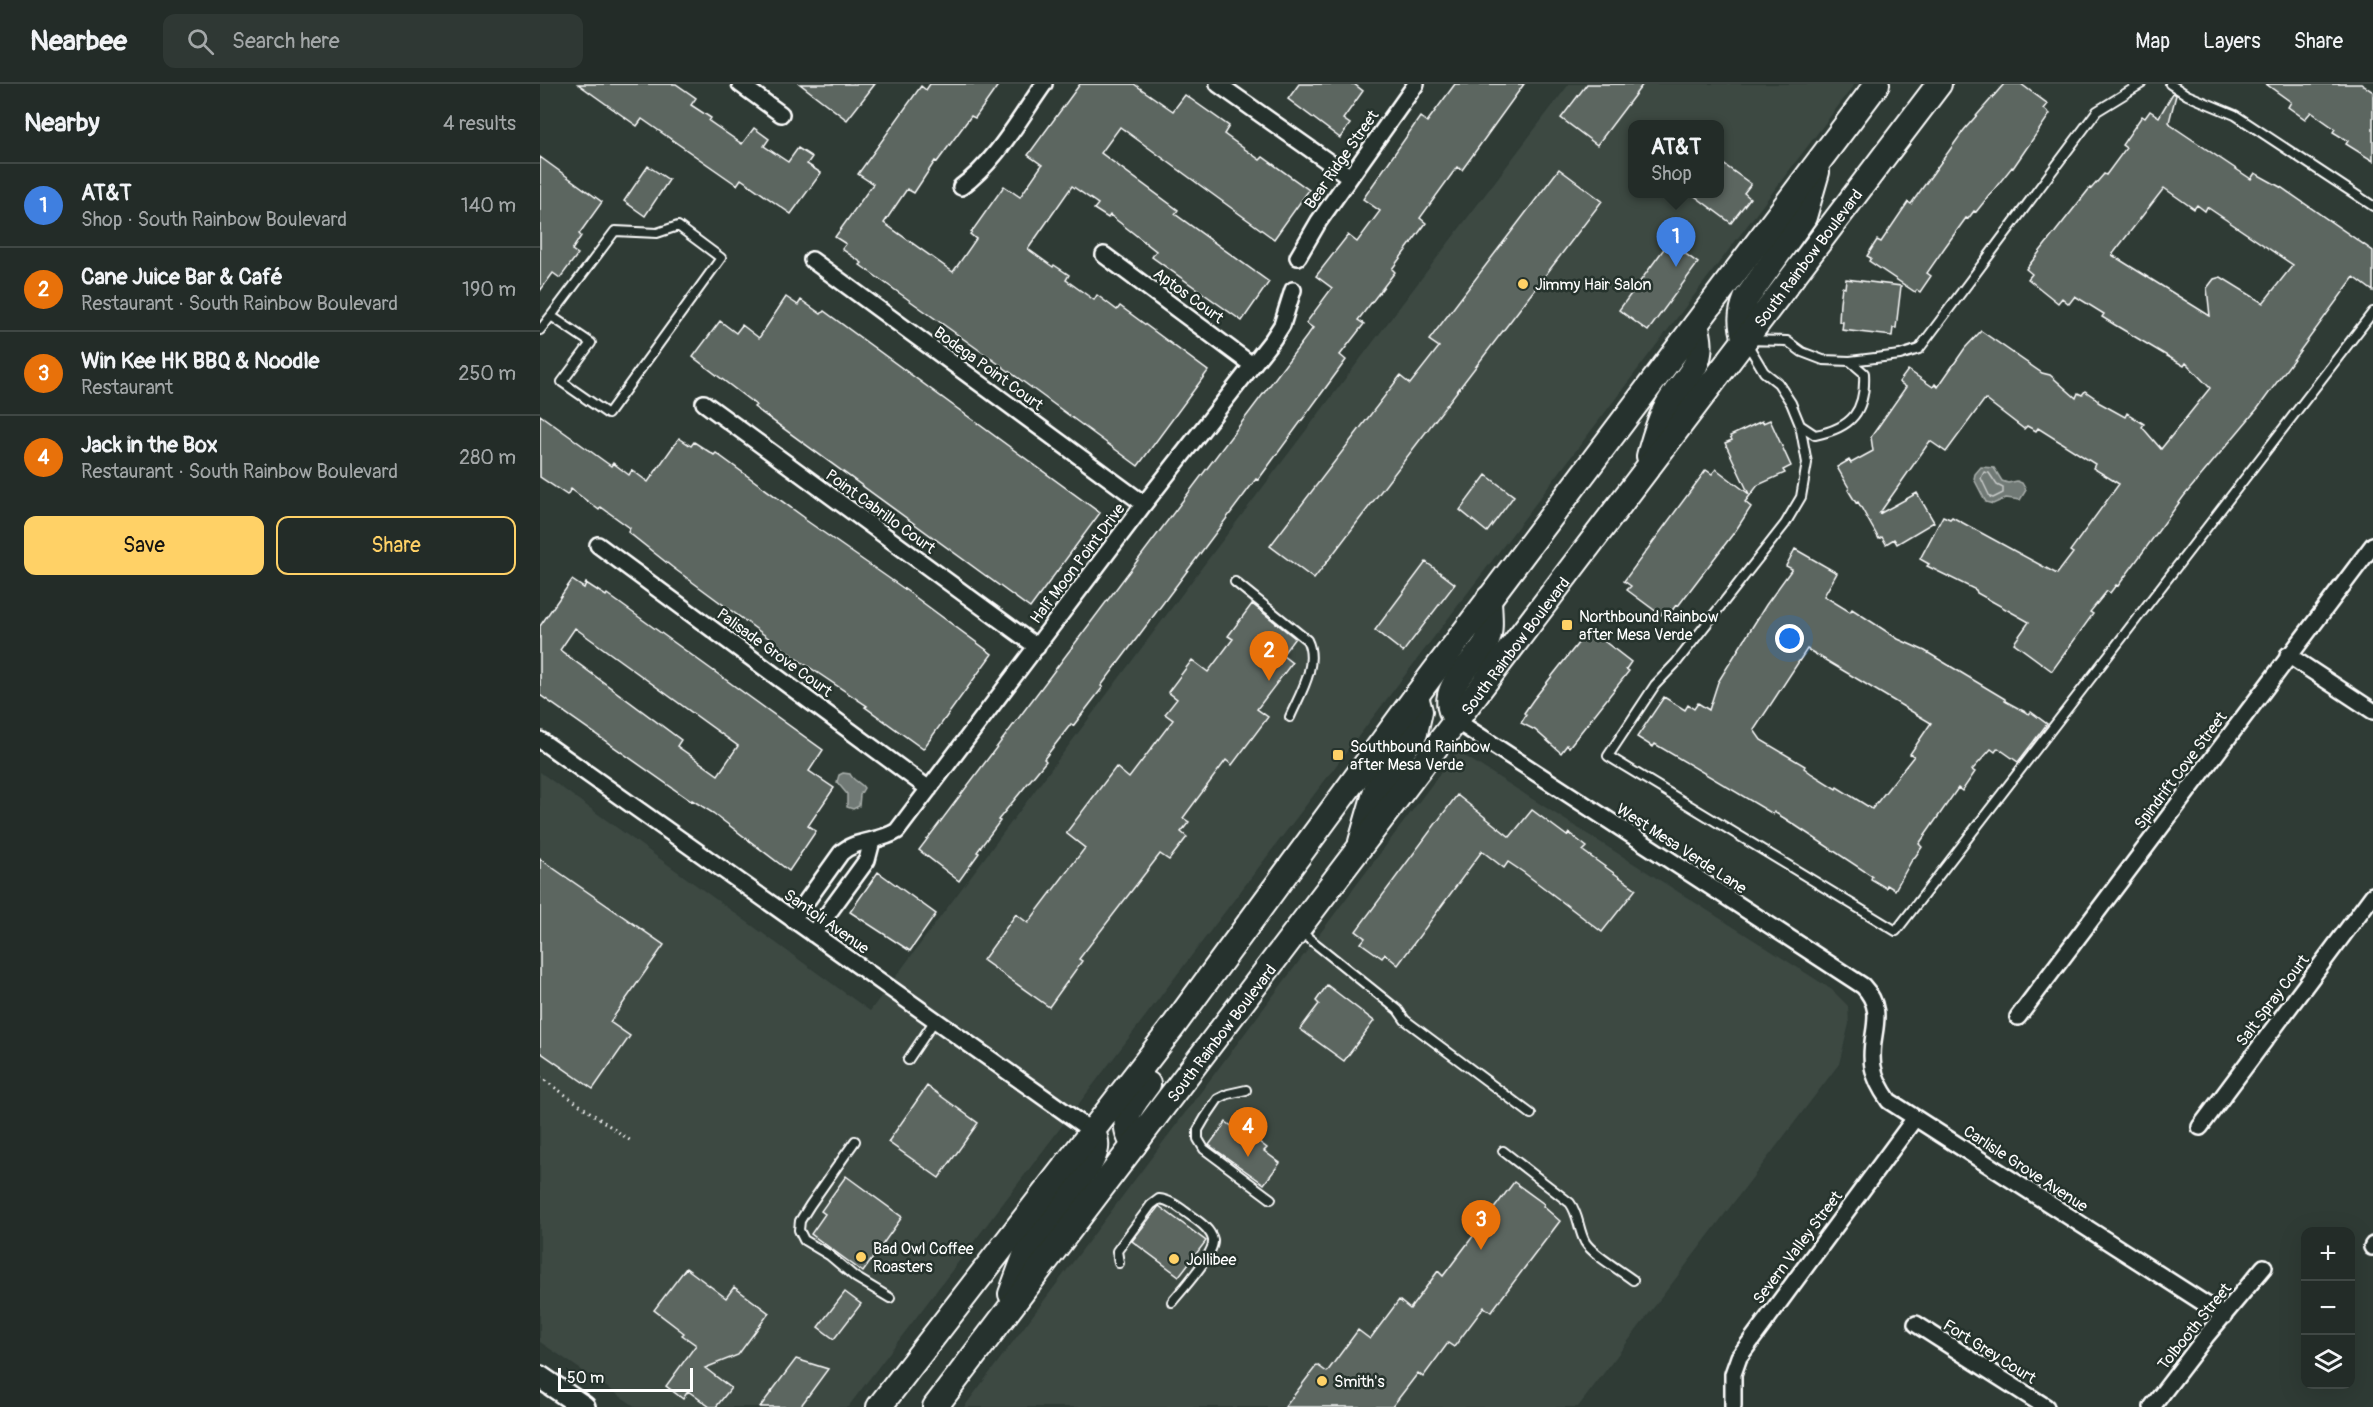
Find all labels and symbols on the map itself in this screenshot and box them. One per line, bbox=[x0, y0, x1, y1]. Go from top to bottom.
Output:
street label: Bear Ridge Street bbox=[1300, 106, 1384, 213]
street label: South Rainbow Boulevard bbox=[1750, 186, 1867, 332]
pin: 1 bbox=[1656, 218, 1696, 267]
street label: Aptos Court bbox=[1149, 264, 1228, 328]
place label: Jimmy Hair Salon bbox=[1535, 275, 1652, 295]
marker: Jimmy Hair Salon bbox=[1516, 277, 1530, 291]
street label: Bodega Point Court bbox=[930, 322, 1047, 415]
street label: Point Cabrillo Court bbox=[822, 465, 940, 559]
street label: Half Moon Point Drive bbox=[1026, 499, 1130, 628]
street label: South Rainbow Boulevard bbox=[1457, 573, 1575, 719]
street label: Palisade Grove Court bbox=[713, 604, 837, 702]
place label: Northbound Rainbow after Mesa Verde bbox=[1579, 607, 1719, 645]
marker: Northbound Rainbow after Mesa Verde bbox=[1560, 618, 1574, 632]
your location bbox=[1775, 624, 1804, 653]
pin: 2 bbox=[1250, 632, 1288, 681]
street label: Spindrift Cove Street bbox=[2130, 707, 2232, 833]
place label: Southbound Rainbow after Mesa Verde bbox=[1350, 737, 1491, 775]
marker: Southbound Rainbow after Mesa Verde bbox=[1331, 748, 1345, 762]
street label: West Mesa Verde Lane bbox=[1613, 799, 1750, 898]
street label: Santoli Avenue bbox=[780, 885, 873, 959]
street label: Salt Spray Court bbox=[2232, 950, 2314, 1050]
street label: South Rainbow Boulevard bbox=[1163, 961, 1281, 1106]
pin: 4 bbox=[1228, 1108, 1268, 1157]
street label: Carlisle Grove Avenue bbox=[1959, 1121, 2092, 1217]
street label: Severn Valley Street bbox=[1749, 1187, 1847, 1308]
pin: 3 bbox=[1462, 1200, 1500, 1250]
place label: Bad Owl Coffee Roasters bbox=[873, 1239, 974, 1277]
marker: Bad Owl Coffee Roasters bbox=[854, 1250, 868, 1264]
place label: Jollibee bbox=[1186, 1250, 1236, 1270]
marker: Jollibee bbox=[1167, 1252, 1181, 1266]
street label: Tolbooth Street bbox=[2154, 1279, 2236, 1374]
street label: Fort Grey Court bbox=[1939, 1315, 2040, 1389]
scale bar bbox=[558, 1365, 693, 1392]
place label: Smith's bbox=[1334, 1372, 1385, 1392]
marker: Smith's bbox=[1315, 1374, 1329, 1388]

